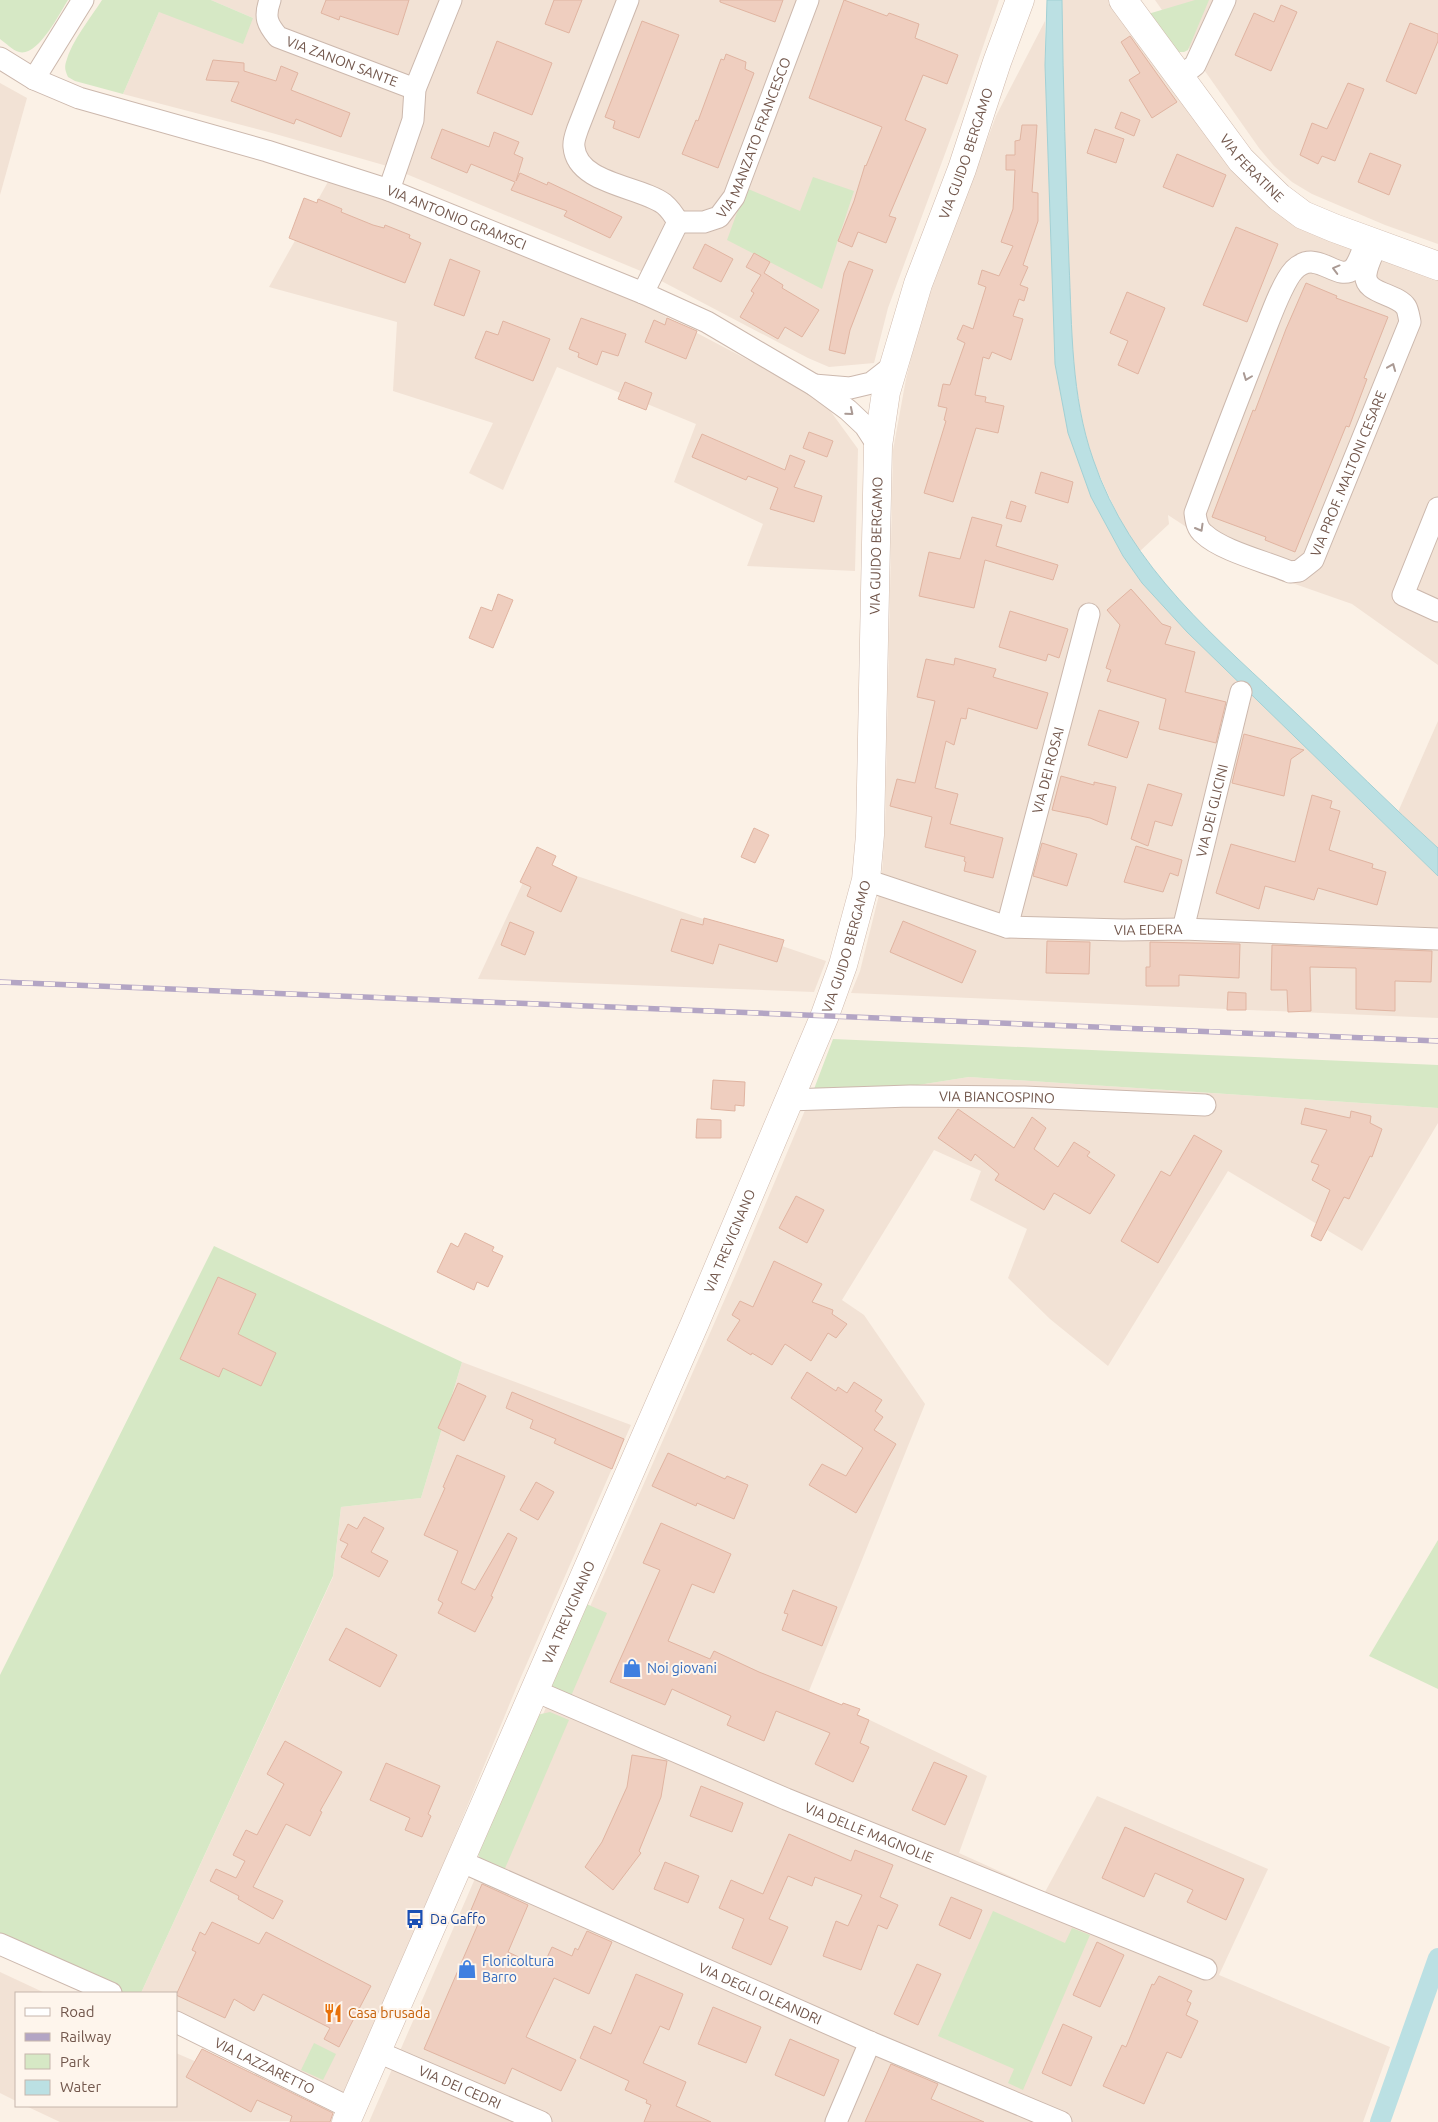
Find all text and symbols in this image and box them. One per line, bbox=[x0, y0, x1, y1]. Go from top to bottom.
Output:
street label: VIA ZANON SANTE bbox=[284, 33, 400, 90]
street label: VIA MANZATO FRANCESCO bbox=[713, 55, 794, 221]
street label: VIA GUIDO BERGAMO bbox=[936, 86, 996, 221]
street label: VIA FERATINE bbox=[1217, 131, 1287, 205]
street label: VIA ANTONIO GRAMSCI bbox=[384, 182, 529, 253]
one-way arrow bbox=[1333, 265, 1341, 275]
one-way arrow bbox=[1385, 363, 1396, 372]
one-way arrow bbox=[1243, 372, 1253, 380]
street label: VIA PROF. MALTONI CESARE bbox=[1307, 388, 1389, 559]
one-way arrow bbox=[844, 406, 853, 415]
street label: VIA GUIDO BERGAMO bbox=[867, 476, 885, 615]
one-way arrow bbox=[1194, 522, 1204, 531]
street label: VIA DEI ROSAI bbox=[1029, 725, 1067, 815]
street label: VIA DEI GLICINI bbox=[1193, 762, 1231, 859]
street label: VIA GUIDO BERGAMO bbox=[818, 878, 874, 1015]
street label: VIA EDERA bbox=[1114, 921, 1183, 938]
street label: VIA BIANCOSPINO bbox=[939, 1088, 1055, 1106]
street label: VIA TREVIGNANO bbox=[701, 1187, 759, 1295]
street label: VIA TREVIGNANO bbox=[539, 1558, 598, 1667]
shop icon: Noi giovani bbox=[621, 1657, 643, 1679]
place label: Noi giovani bbox=[647, 1660, 717, 1676]
street label: VIA DELLE MAGNOLIE bbox=[802, 1799, 936, 1866]
bus stop icon: Da Gaffo bbox=[404, 1908, 426, 1930]
place label: Da Gaffo bbox=[430, 1911, 486, 1927]
place label: Floricoltura Barro bbox=[482, 1953, 554, 1985]
shop icon: Floricoltura Barro bbox=[456, 1958, 478, 1980]
street label: VIA DEGLI OLEANDRI bbox=[696, 1959, 824, 2028]
legend bbox=[15, 1992, 178, 2107]
restaurant icon: Casa brusada bbox=[322, 2002, 344, 2024]
text: Road bbox=[60, 2003, 95, 2020]
place label: Casa brusada bbox=[348, 2005, 430, 2021]
text: Railway bbox=[60, 2028, 111, 2045]
street label: VIA LAZZARETTO bbox=[212, 2034, 318, 2097]
text: Park bbox=[60, 2053, 90, 2070]
street label: VIA DEI CEDRI bbox=[416, 2062, 503, 2112]
text: Water bbox=[60, 2078, 101, 2095]

